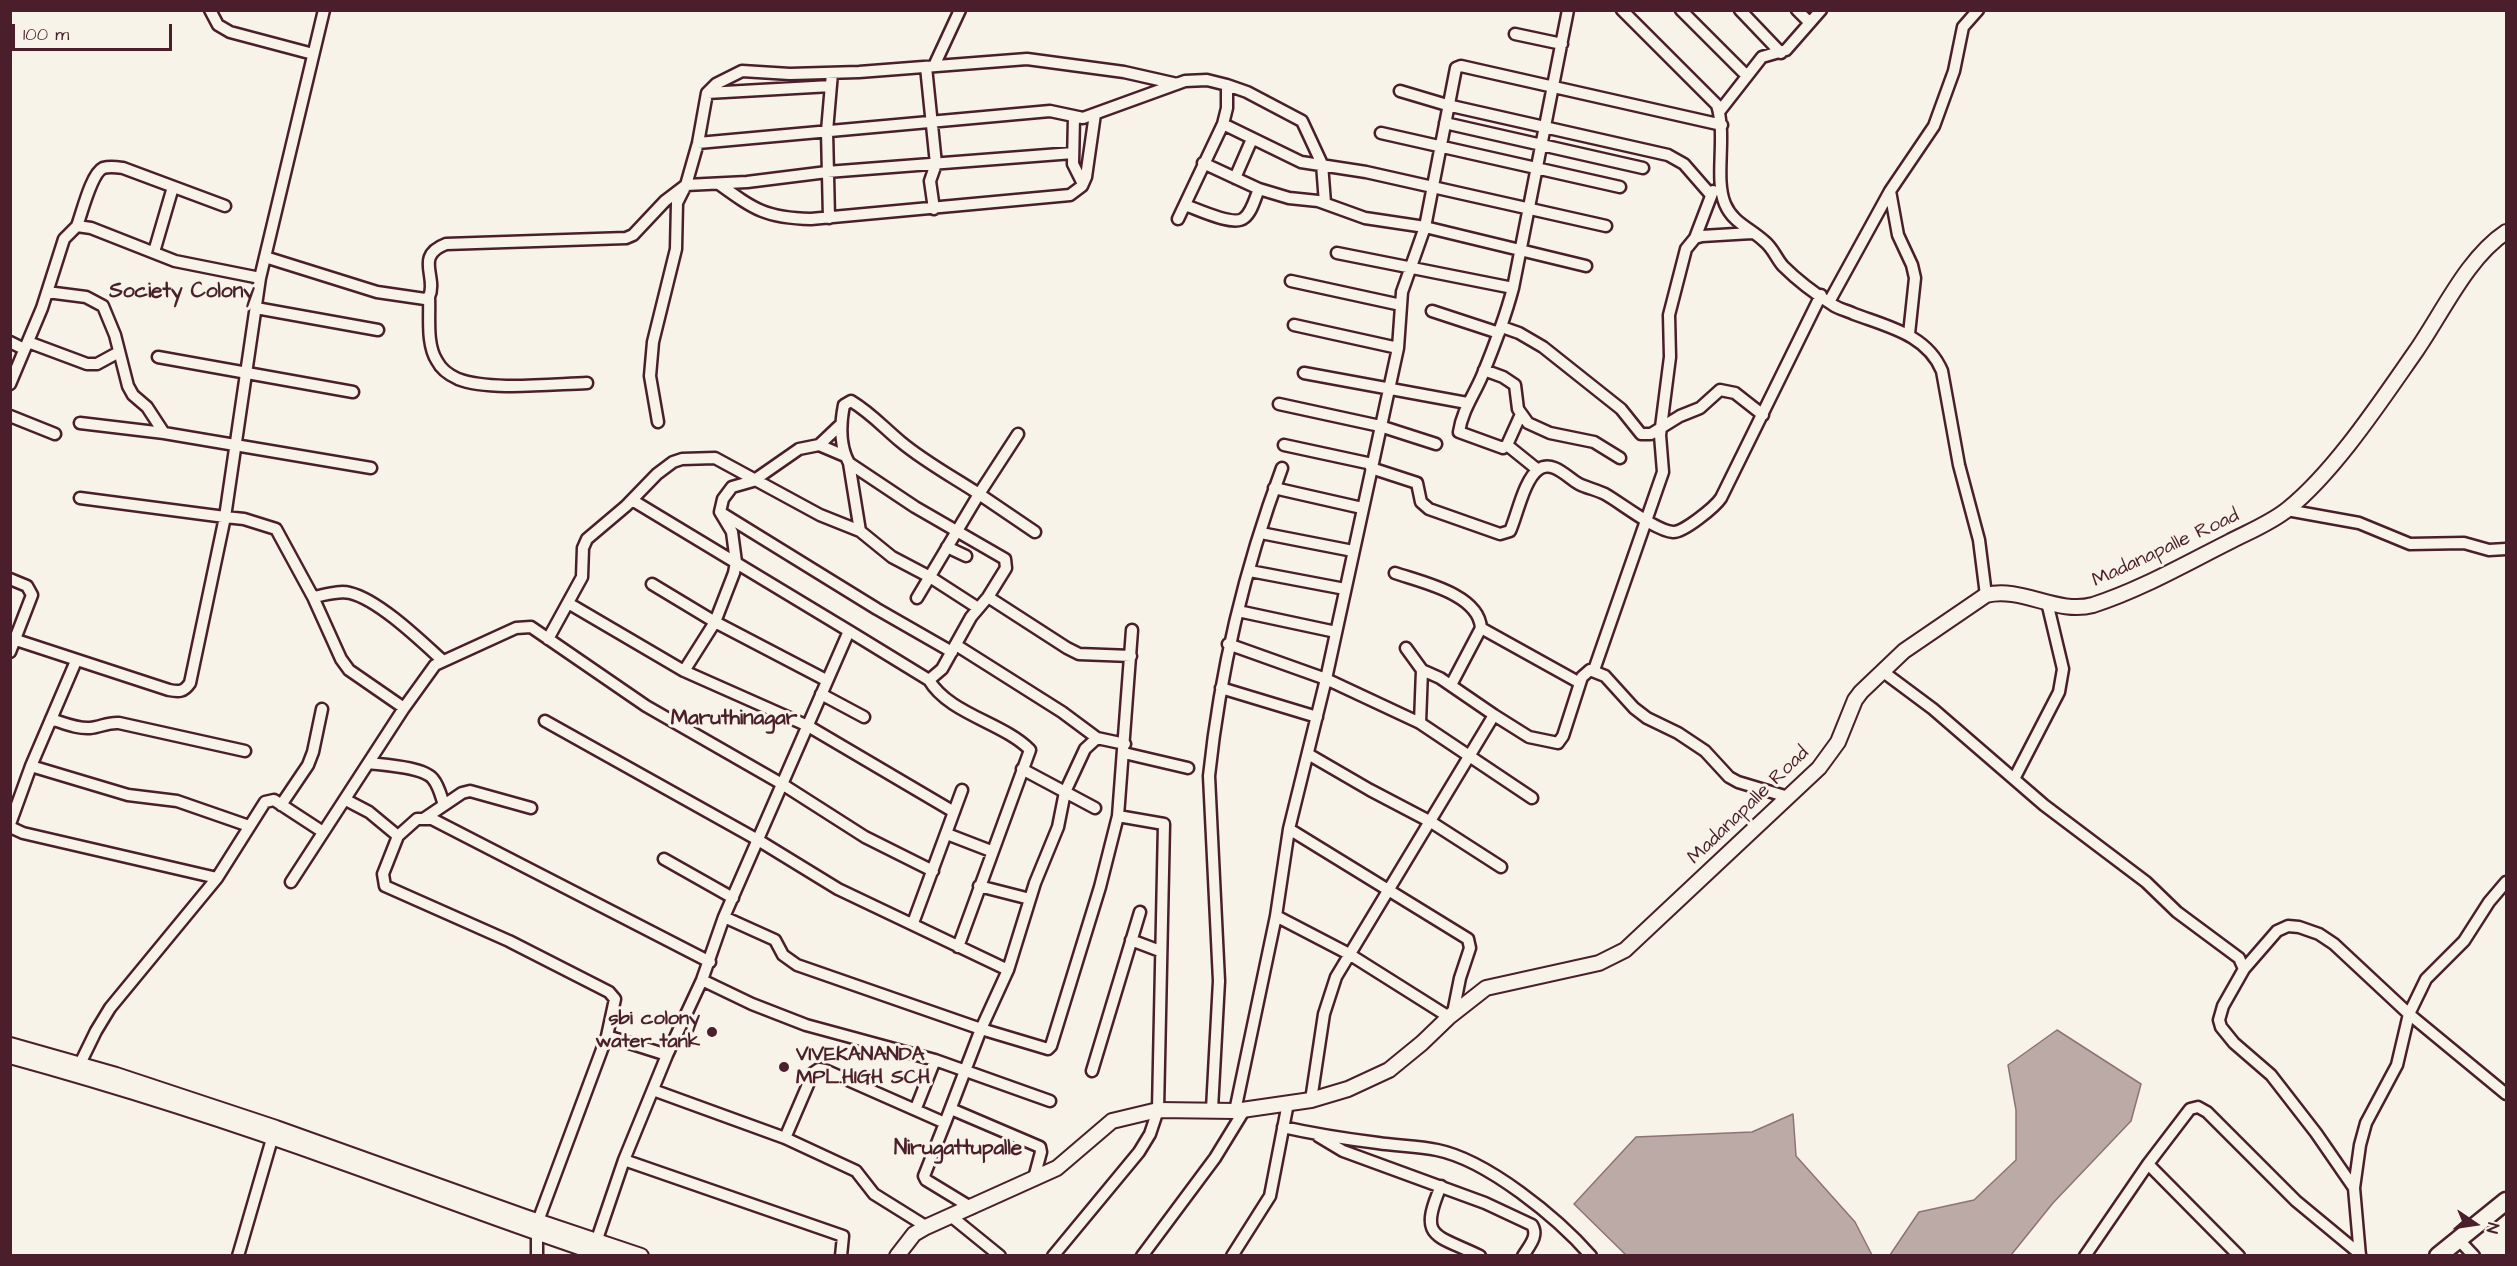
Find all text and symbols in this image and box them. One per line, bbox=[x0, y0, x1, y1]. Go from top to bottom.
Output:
scale bar bbox=[15, 12, 176, 50]
text: 100 m bbox=[23, 22, 69, 47]
district label: Society Colony bbox=[109, 280, 255, 306]
street label: Madanapalle Road bbox=[2089, 504, 2243, 594]
district label: Maruthinagar bbox=[671, 707, 797, 733]
street label: Madanapalle Road bbox=[1683, 742, 1815, 870]
place label: sbi colony water tank bbox=[595, 1008, 700, 1055]
marker: sbi colony water tank bbox=[705, 1025, 719, 1039]
place label: VIVEKANANDA MPL.HIGH SCH bbox=[796, 1044, 930, 1091]
marker: VIVEKANANDA MPL.HIGH SCH bbox=[777, 1060, 791, 1074]
district label: Nirugattupalle bbox=[894, 1137, 1022, 1163]
north arrow bbox=[2445, 1194, 2505, 1254]
text: N bbox=[2481, 1221, 2504, 1235]

